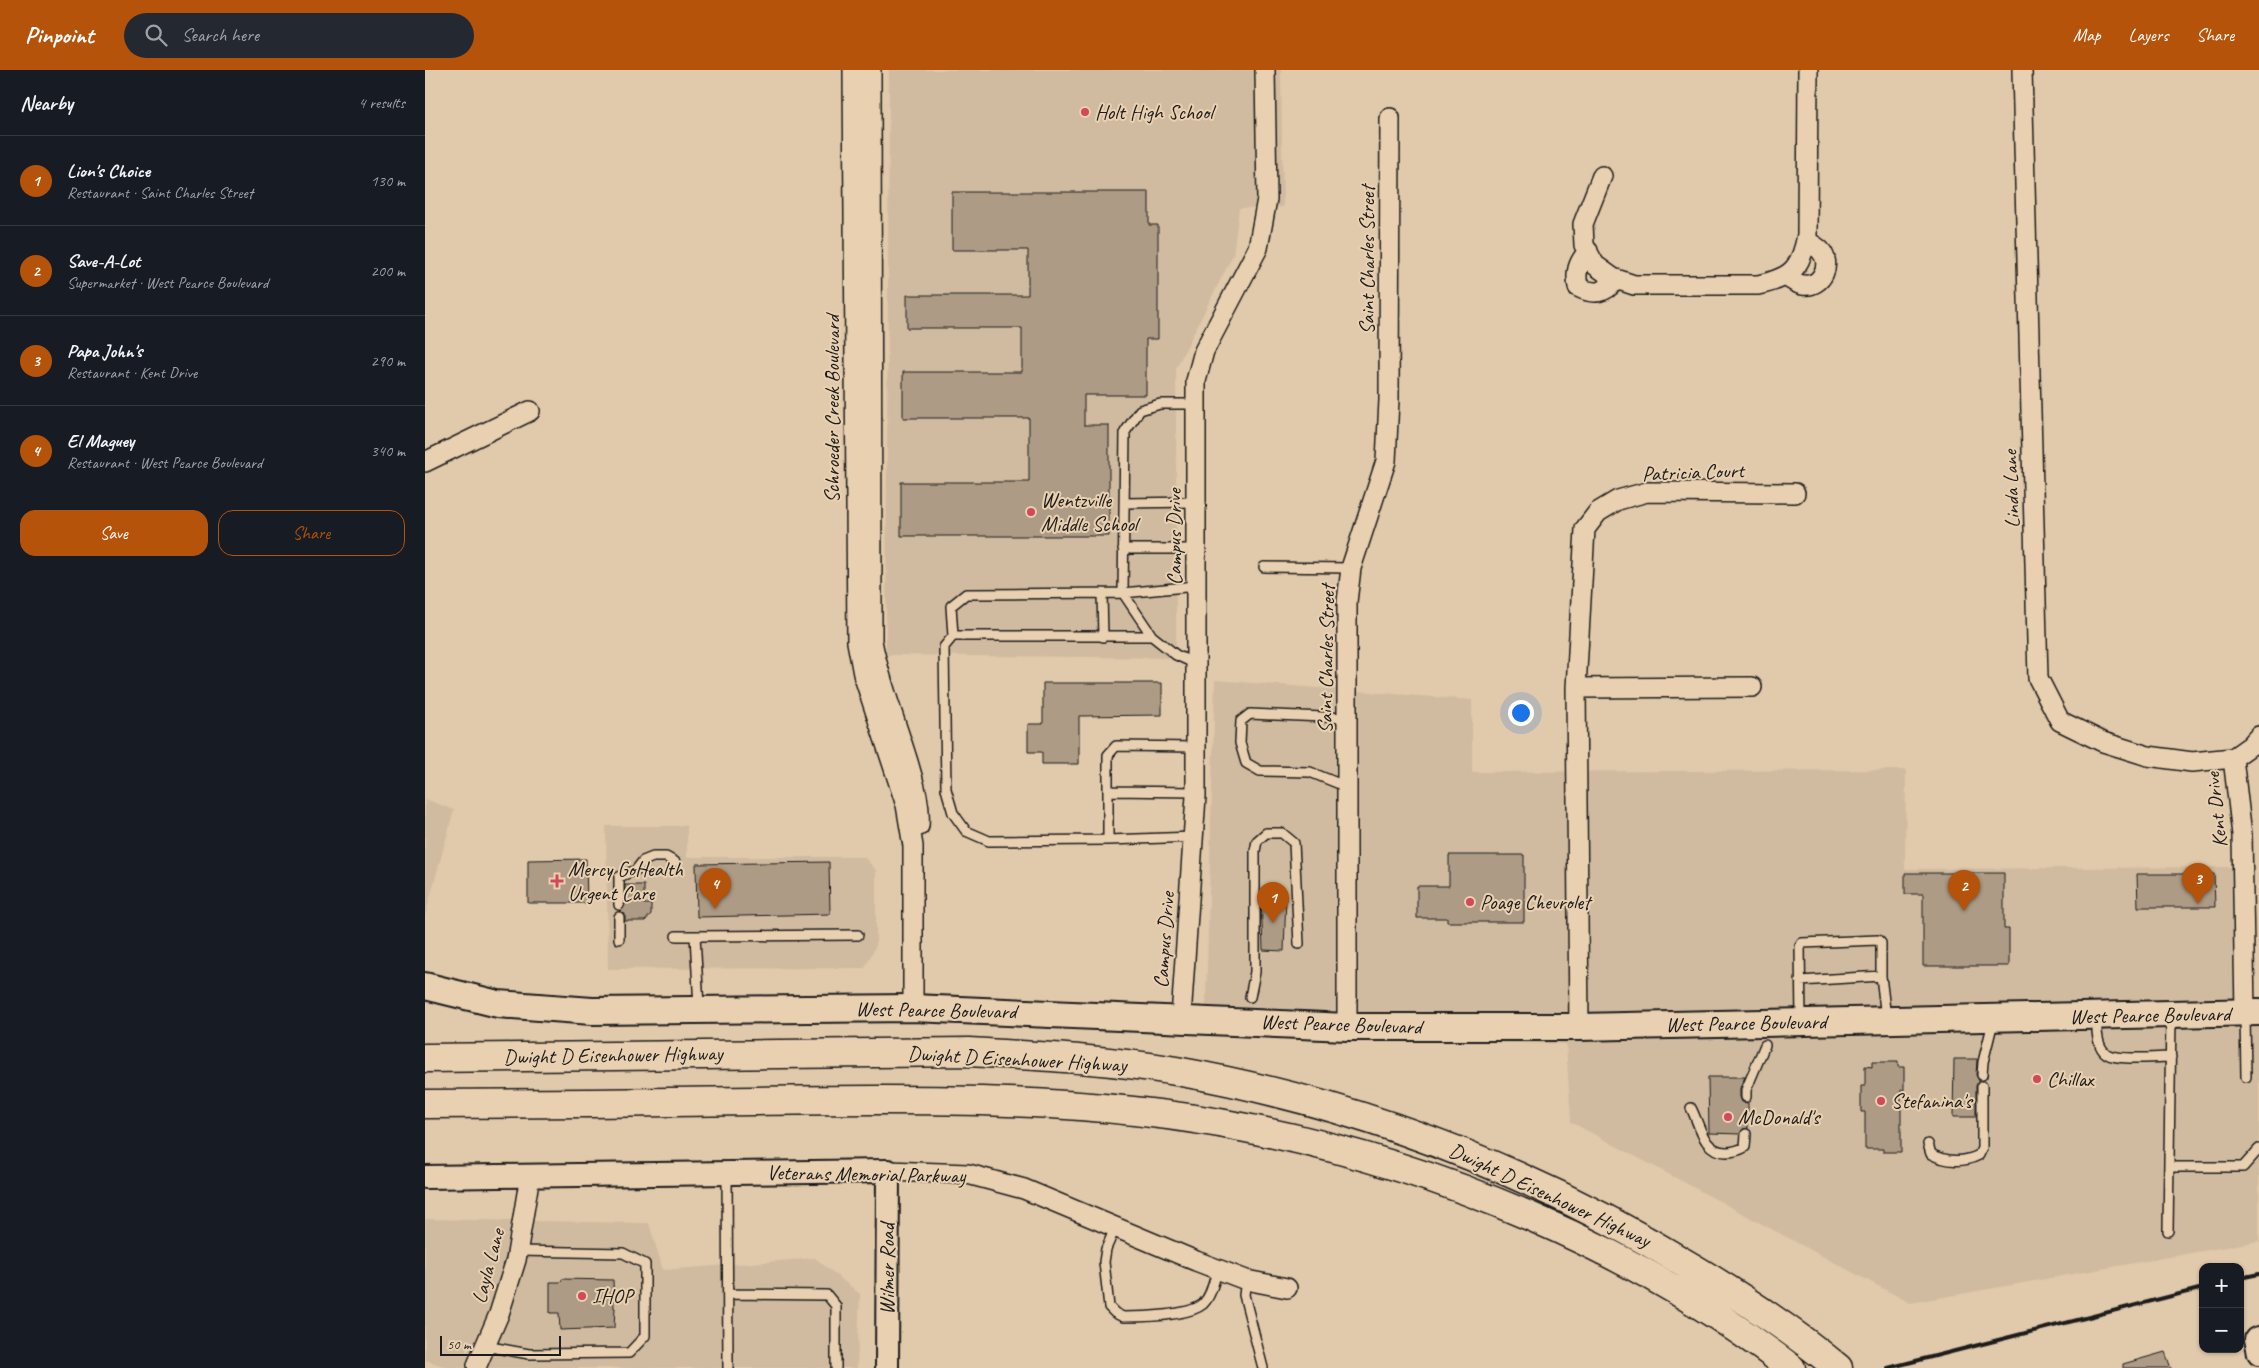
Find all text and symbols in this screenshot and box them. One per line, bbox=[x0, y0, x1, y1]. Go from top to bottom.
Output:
search box bbox=[124, 13, 474, 58]
text: Pinpoint bbox=[25, 20, 94, 50]
icon: search bbox=[142, 21, 170, 49]
text: Search here bbox=[182, 23, 259, 47]
text: Map bbox=[2073, 24, 2101, 46]
text: Layers bbox=[2129, 24, 2168, 46]
text: Share bbox=[2196, 24, 2234, 46]
text: Nearby bbox=[20, 90, 73, 116]
text: 4 results bbox=[358, 93, 405, 113]
place label: Holt High School bbox=[1095, 99, 1216, 125]
marker: Holt High School bbox=[1079, 106, 1091, 118]
text: Lion's Choice bbox=[67, 159, 150, 183]
text: 1 bbox=[32, 171, 40, 191]
text: 130 m bbox=[371, 171, 405, 191]
text: Restaurant · Saint Charles Street bbox=[67, 183, 253, 203]
street label: Saint Charles Street bbox=[1354, 183, 1380, 334]
text: Save-A-Lot bbox=[67, 249, 140, 273]
text: 2 bbox=[32, 261, 40, 281]
text: 200 m bbox=[371, 261, 405, 281]
text: Supermarket · West Pearce Boulevard bbox=[67, 273, 268, 293]
street label: Schroeder Creek Boulevard bbox=[819, 311, 845, 503]
text: Papa John's bbox=[67, 339, 142, 363]
text: 3 bbox=[32, 351, 40, 371]
text: 290 m bbox=[371, 351, 405, 371]
text: Restaurant · Kent Drive bbox=[67, 363, 197, 383]
text: El Maguey bbox=[67, 429, 134, 453]
text: 4 bbox=[32, 441, 40, 461]
text: 340 m bbox=[371, 441, 405, 461]
street label: Linda Lane bbox=[1997, 447, 2025, 528]
text: Restaurant · West Pearce Boulevard bbox=[67, 453, 262, 473]
street label: Patricia Court bbox=[1641, 457, 1747, 487]
place label: Wentzville Middle School bbox=[1041, 487, 1141, 537]
street label: Campus Drive bbox=[1161, 487, 1187, 585]
marker: Wentzville Middle School bbox=[1025, 506, 1037, 518]
button: Save bbox=[20, 510, 208, 556]
button: Share bbox=[218, 510, 405, 556]
street label: Saint Charles Street bbox=[1312, 581, 1340, 734]
your location bbox=[1508, 700, 1534, 726]
street label: Kent Drive bbox=[2199, 770, 2233, 849]
place label: Mercy GoHealth Urgent Care bbox=[568, 856, 683, 906]
pin: 3 bbox=[2182, 863, 2214, 904]
pin: 4 bbox=[699, 868, 731, 909]
pin: 2 bbox=[1948, 870, 1980, 911]
marker: Mercy GoHealth Urgent Care bbox=[550, 874, 564, 888]
pin: 1 bbox=[1257, 882, 1289, 923]
street label: Campus Drive bbox=[1148, 889, 1180, 989]
place label: Poage Chevrolet bbox=[1480, 889, 1593, 915]
marker: Poage Chevrolet bbox=[1464, 896, 1476, 908]
street label: West Pearce Boulevard bbox=[855, 996, 1020, 1024]
street label: West Pearce Boulevard bbox=[2069, 1001, 2234, 1029]
street label: West Pearce Boulevard bbox=[1260, 1008, 1426, 1040]
street label: West Pearce Boulevard bbox=[1665, 1009, 1830, 1037]
street label: Dwight D Eisenhower Highway bbox=[503, 1040, 725, 1070]
street label: Dwight D Eisenhower Highway bbox=[907, 1040, 1129, 1078]
place label: Chillax bbox=[2047, 1066, 2095, 1092]
marker: Chillax bbox=[2031, 1073, 2043, 1085]
place label: Stefanina's bbox=[1891, 1088, 1973, 1114]
marker: Stefanina's bbox=[1875, 1095, 1887, 1107]
place label: McDonald's bbox=[1738, 1104, 1821, 1130]
marker: McDonald's bbox=[1722, 1111, 1734, 1123]
street label: Dwight D Eisenhower Highway bbox=[1445, 1137, 1656, 1254]
street label: Veterans Memorial Parkway bbox=[766, 1159, 967, 1189]
street label: Wilmer Road bbox=[874, 1220, 900, 1315]
street label: Layla Lane bbox=[466, 1224, 511, 1306]
map controls bbox=[2199, 1263, 2244, 1353]
button: + bbox=[2199, 1263, 2244, 1308]
place label: IHOP bbox=[592, 1283, 636, 1309]
marker: IHOP bbox=[576, 1290, 588, 1302]
button: − bbox=[2199, 1308, 2244, 1353]
scale bar bbox=[440, 1333, 561, 1356]
text: 50 m bbox=[447, 1336, 471, 1353]

